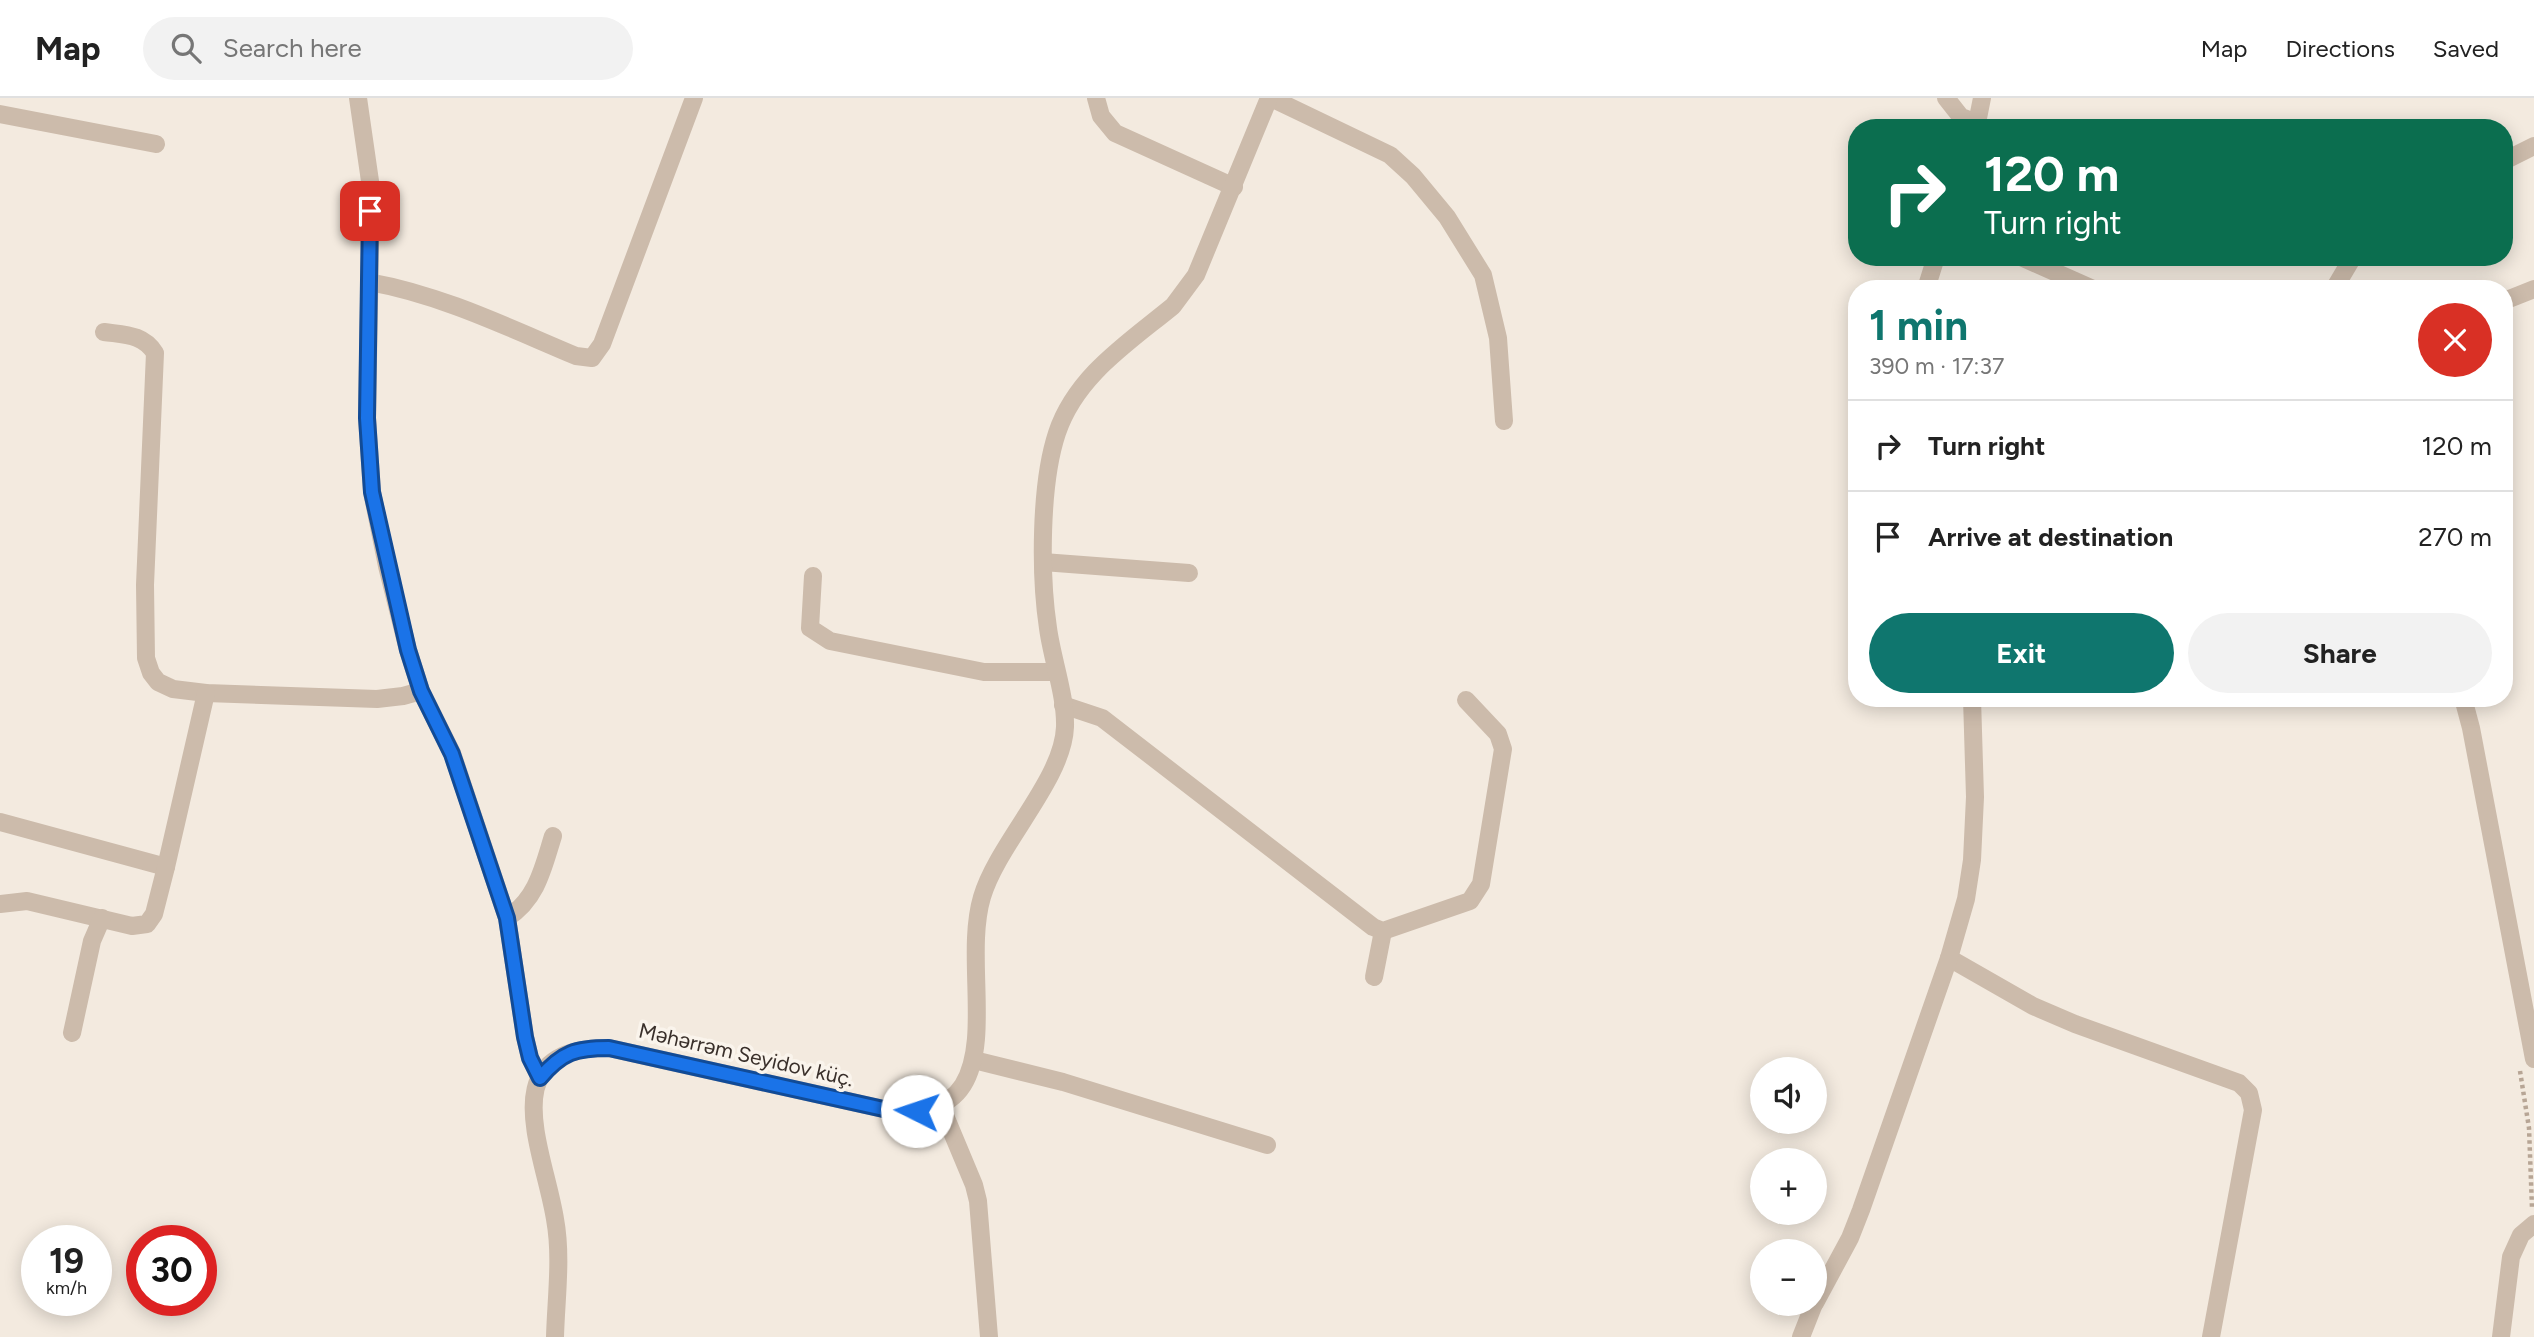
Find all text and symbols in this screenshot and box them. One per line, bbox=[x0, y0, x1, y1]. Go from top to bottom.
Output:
search box bbox=[143, 17, 633, 80]
text: Map bbox=[35, 29, 101, 68]
icon: search bbox=[167, 29, 205, 67]
text: Search here bbox=[223, 32, 362, 64]
text: Map bbox=[2201, 34, 2247, 63]
text: Directions bbox=[2285, 34, 2395, 63]
text: Saved bbox=[2433, 34, 2499, 63]
text: 120 m bbox=[1984, 144, 2119, 203]
icon: right bbox=[1869, 147, 1960, 238]
pin bbox=[340, 181, 400, 241]
icon: arrive bbox=[351, 192, 389, 230]
text: Turn right bbox=[1984, 204, 2122, 242]
text: 1 min bbox=[1869, 300, 1968, 351]
button: close bbox=[2418, 303, 2492, 377]
text: 390 m · 17:37 bbox=[1869, 352, 2004, 380]
icon: right bbox=[1869, 427, 1907, 465]
text: Turn right bbox=[1928, 430, 2045, 462]
text: 120 m bbox=[2422, 430, 2492, 462]
icon: arrive bbox=[1869, 518, 1907, 556]
text: Arrive at destination bbox=[1928, 521, 2173, 553]
text: 270 m bbox=[2418, 521, 2492, 553]
button: Exit bbox=[1869, 613, 2174, 693]
button: Share bbox=[2188, 613, 2492, 693]
street label: Məhərrəm Seyidov küç. bbox=[636, 1018, 856, 1091]
map controls bbox=[1750, 1057, 1827, 1316]
button: sound bbox=[1750, 1057, 1827, 1134]
position arrow bbox=[880, 1074, 954, 1148]
button: + bbox=[1750, 1148, 1827, 1225]
speed limit sign: 30 bbox=[126, 1225, 217, 1316]
button: − bbox=[1750, 1239, 1827, 1316]
text: 19 bbox=[49, 1240, 84, 1282]
text: km/h bbox=[46, 1277, 87, 1299]

